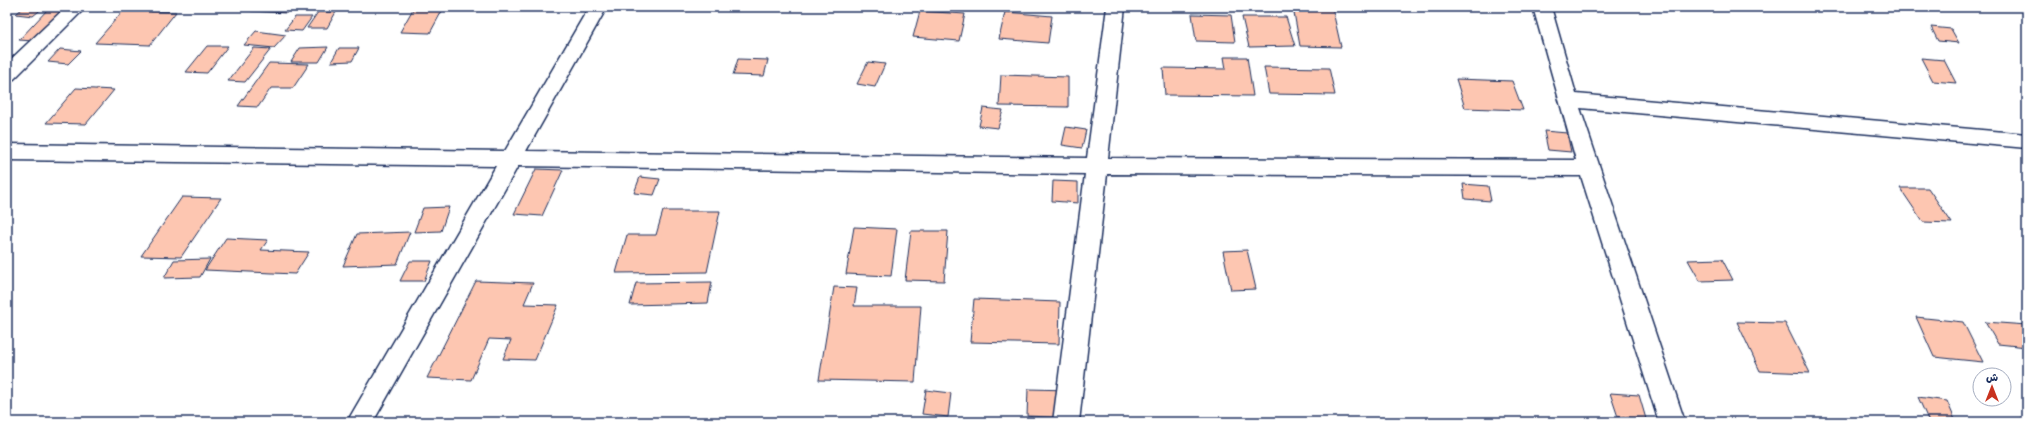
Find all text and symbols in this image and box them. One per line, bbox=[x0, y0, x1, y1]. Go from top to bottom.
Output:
north arrow bbox=[1972, 367, 2012, 407]
text: ش bbox=[1986, 370, 1998, 384]

